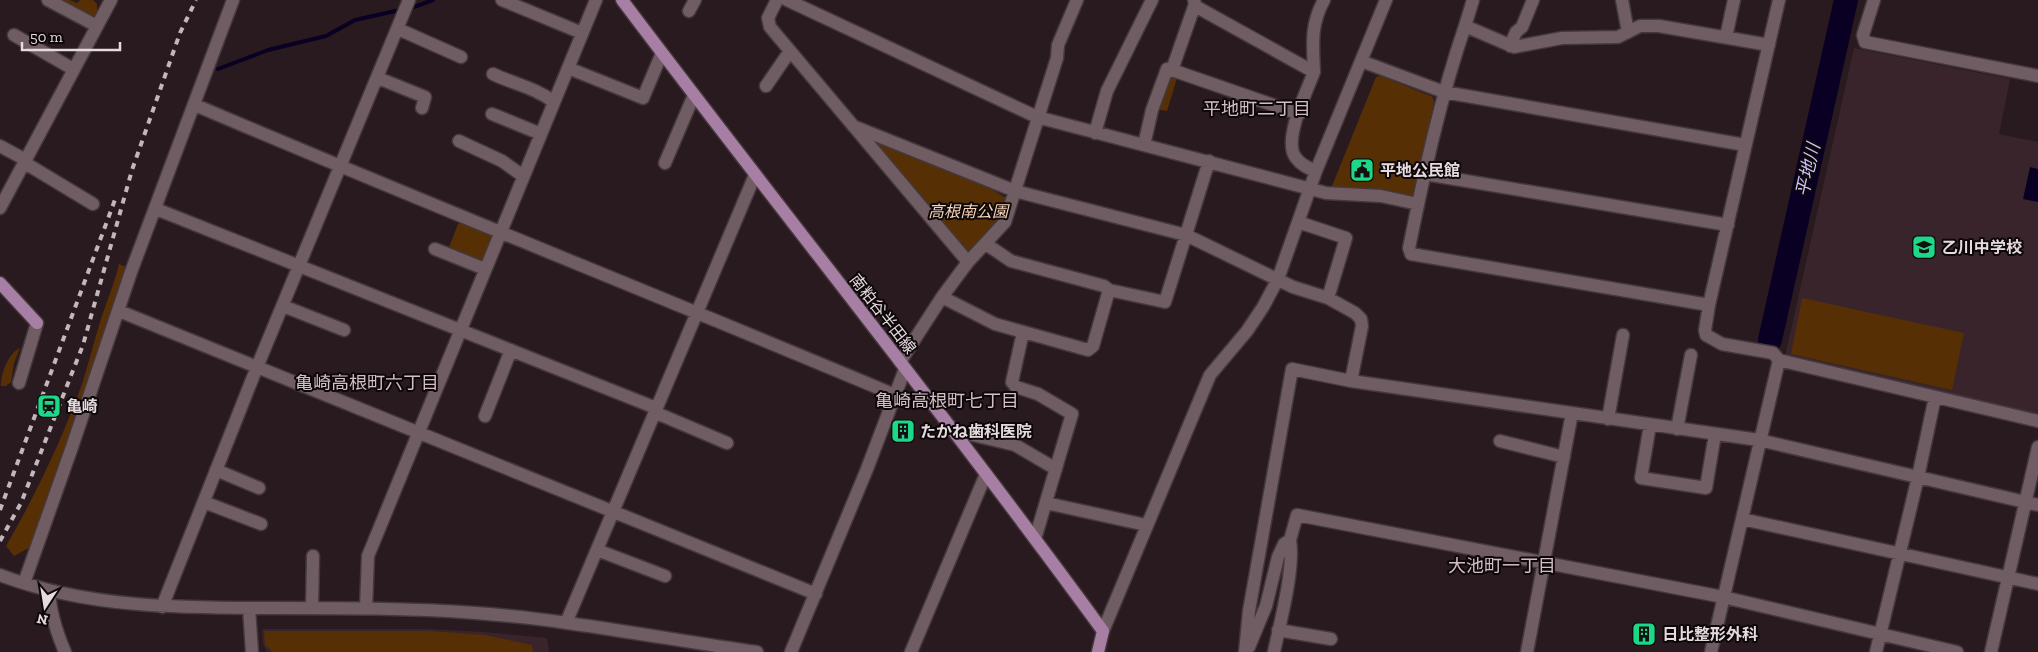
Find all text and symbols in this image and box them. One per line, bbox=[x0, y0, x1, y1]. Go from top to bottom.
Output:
scale bar bbox=[22, 20, 120, 52]
text: 50 m bbox=[30, 28, 63, 46]
district label: 平地町二丁目 bbox=[1203, 98, 1311, 120]
water label: 平地川 bbox=[1791, 139, 1825, 199]
public building icon: 平地公民館 bbox=[1349, 157, 1375, 183]
place label: 平地公民館 bbox=[1380, 161, 1460, 180]
park label: 高根南公園 bbox=[928, 202, 1010, 221]
school or university icon: 乙川中学校 bbox=[1911, 234, 1937, 260]
place label: 乙川中学校 bbox=[1942, 238, 2022, 257]
street label: 南粕谷半田線 bbox=[846, 270, 920, 358]
district label: 亀崎高根町六丁目 bbox=[295, 372, 439, 394]
district label: 亀崎高根町七丁目 bbox=[875, 390, 1019, 412]
station icon: 亀崎 bbox=[36, 393, 62, 419]
place label: 亀崎 bbox=[66, 397, 98, 416]
building icon: たかね歯科医院 bbox=[890, 418, 916, 444]
place label: たかね歯科医院 bbox=[920, 422, 1032, 441]
district label: 大池町一丁目 bbox=[1448, 555, 1556, 577]
north arrow bbox=[20, 582, 70, 632]
text: N bbox=[35, 610, 49, 629]
building icon: 日比整形外科 bbox=[1631, 621, 1657, 647]
place label: 日比整形外科 bbox=[1662, 625, 1758, 644]

